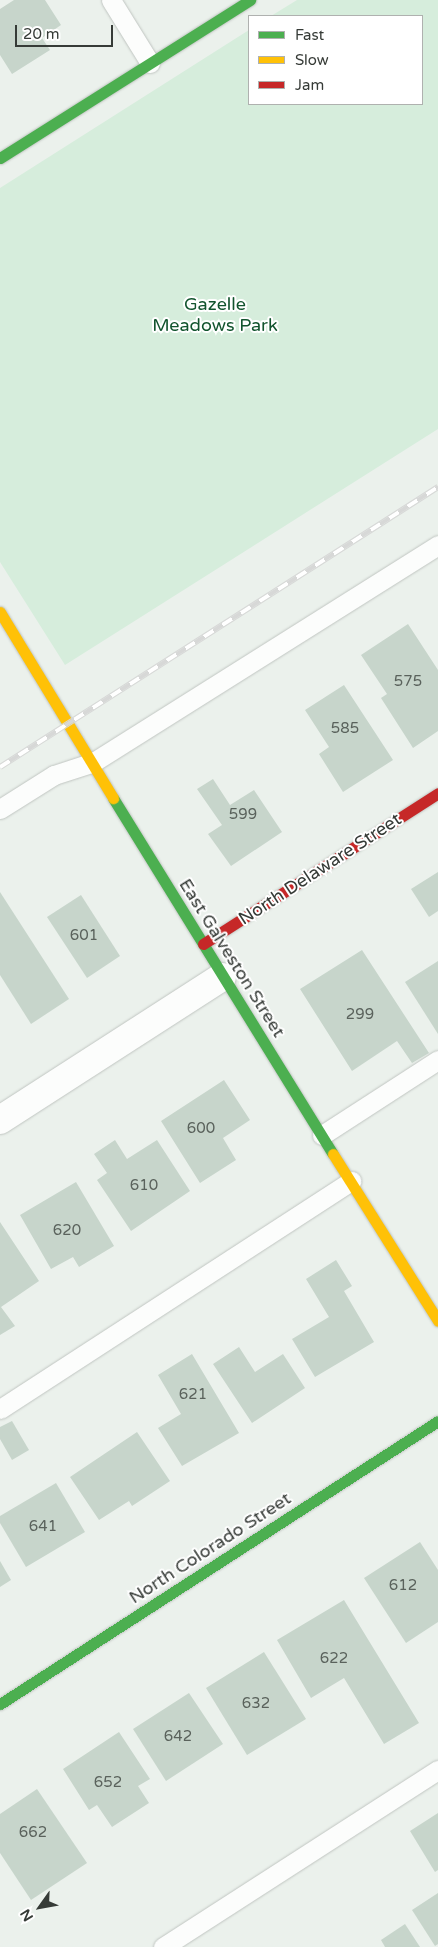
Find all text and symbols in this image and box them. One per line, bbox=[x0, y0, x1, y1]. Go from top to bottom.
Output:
scale bar bbox=[18, 15, 115, 47]
legend bbox=[248, 15, 423, 105]
text: 20 m bbox=[23, 25, 60, 43]
text: Fast bbox=[295, 26, 324, 44]
text: Slow bbox=[295, 51, 329, 69]
text: Jam bbox=[295, 76, 324, 94]
park label: Gazelle Meadows Park bbox=[152, 294, 278, 336]
house number: 575 bbox=[394, 673, 422, 691]
house number: 585 bbox=[331, 720, 359, 738]
house number: 599 bbox=[229, 806, 257, 824]
street label: North Delaware Street bbox=[235, 808, 405, 930]
street label: East Galveston Street bbox=[174, 875, 290, 1041]
house number: 601 bbox=[70, 927, 98, 945]
house number: 299 bbox=[346, 1006, 374, 1024]
house number: 600 bbox=[187, 1120, 215, 1138]
house number: 610 bbox=[130, 1177, 158, 1195]
house number: 620 bbox=[53, 1222, 81, 1240]
house number: 621 bbox=[179, 1386, 207, 1404]
street label: North Colorado Street bbox=[125, 1488, 295, 1608]
house number: 641 bbox=[29, 1518, 57, 1536]
house number: 612 bbox=[389, 1577, 417, 1595]
house number: 622 bbox=[320, 1650, 348, 1668]
house number: 632 bbox=[242, 1695, 270, 1713]
house number: 642 bbox=[164, 1728, 192, 1746]
house number: 652 bbox=[94, 1774, 122, 1792]
house number: 662 bbox=[19, 1824, 47, 1842]
north arrow bbox=[15, 1882, 65, 1932]
text: N bbox=[17, 1906, 37, 1924]

